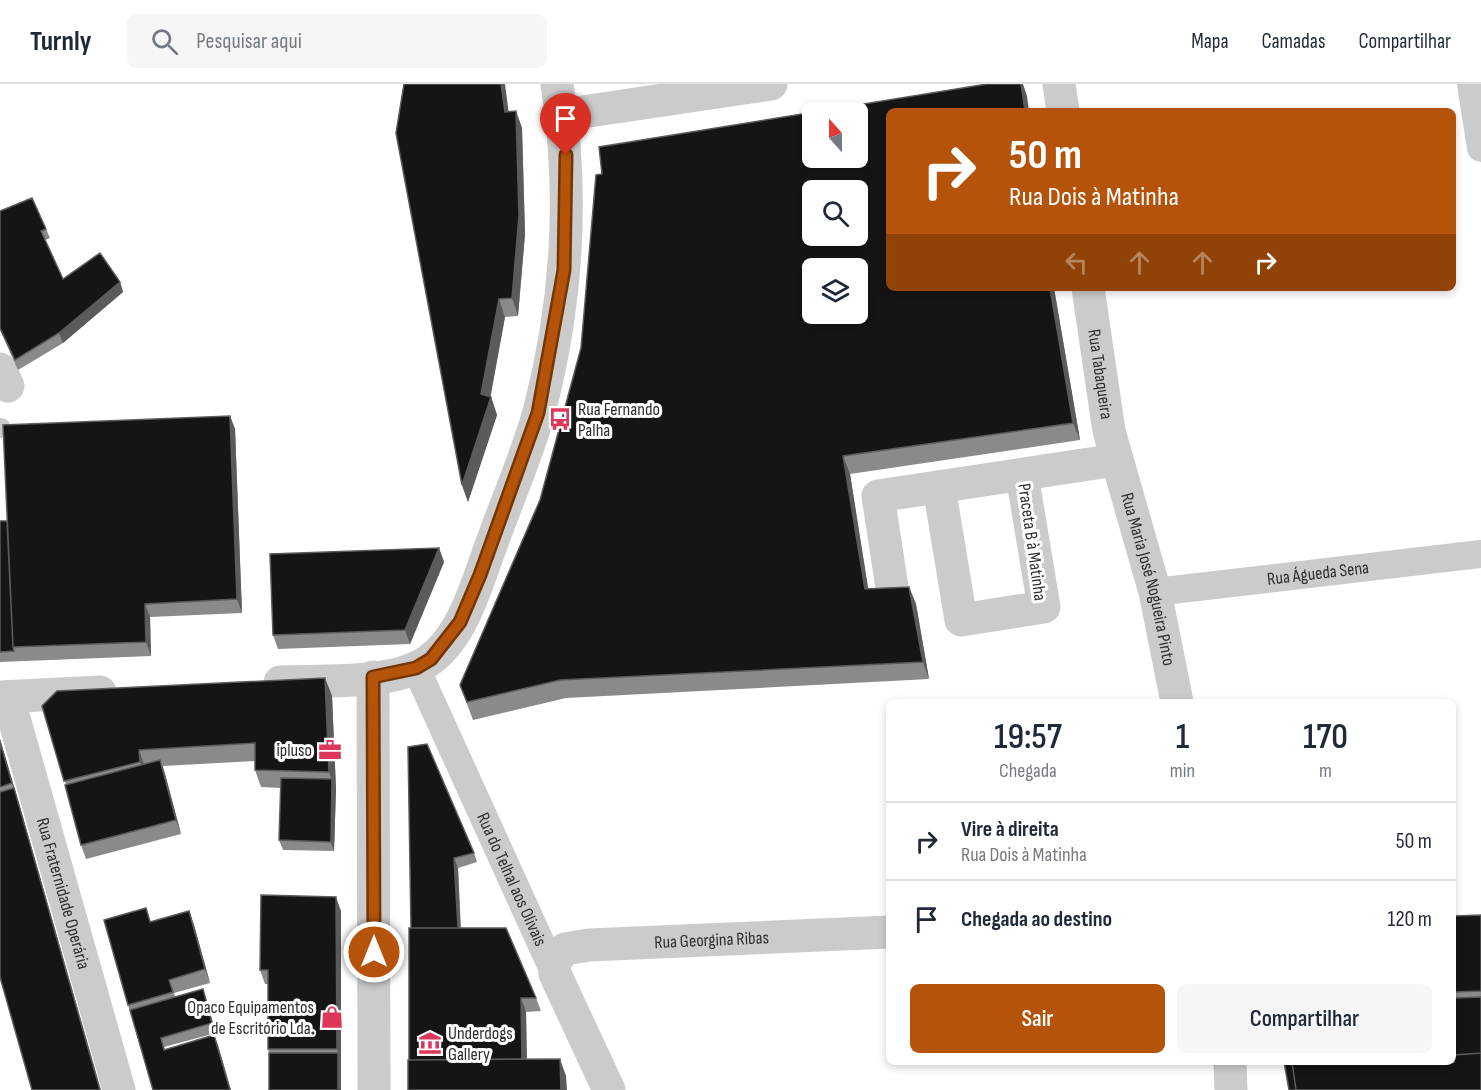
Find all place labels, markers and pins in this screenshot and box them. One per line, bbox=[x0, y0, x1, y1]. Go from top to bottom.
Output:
pin bbox=[540, 93, 591, 155]
place label: Rua Fernando Palha bbox=[578, 399, 660, 441]
bus stop icon: Rua Fernando Palha bbox=[547, 406, 573, 432]
office icon: ipluso bbox=[317, 737, 343, 763]
place label: ipluso bbox=[276, 740, 312, 761]
place label: Opaco Equipamentos de Escritório Lda. bbox=[187, 997, 314, 1039]
shop icon: Opaco Equipamentos de Escritório Lda. bbox=[319, 1004, 345, 1030]
place label: Underdogs Gallery bbox=[448, 1023, 513, 1065]
museum icon: Underdogs Gallery bbox=[417, 1030, 443, 1056]

